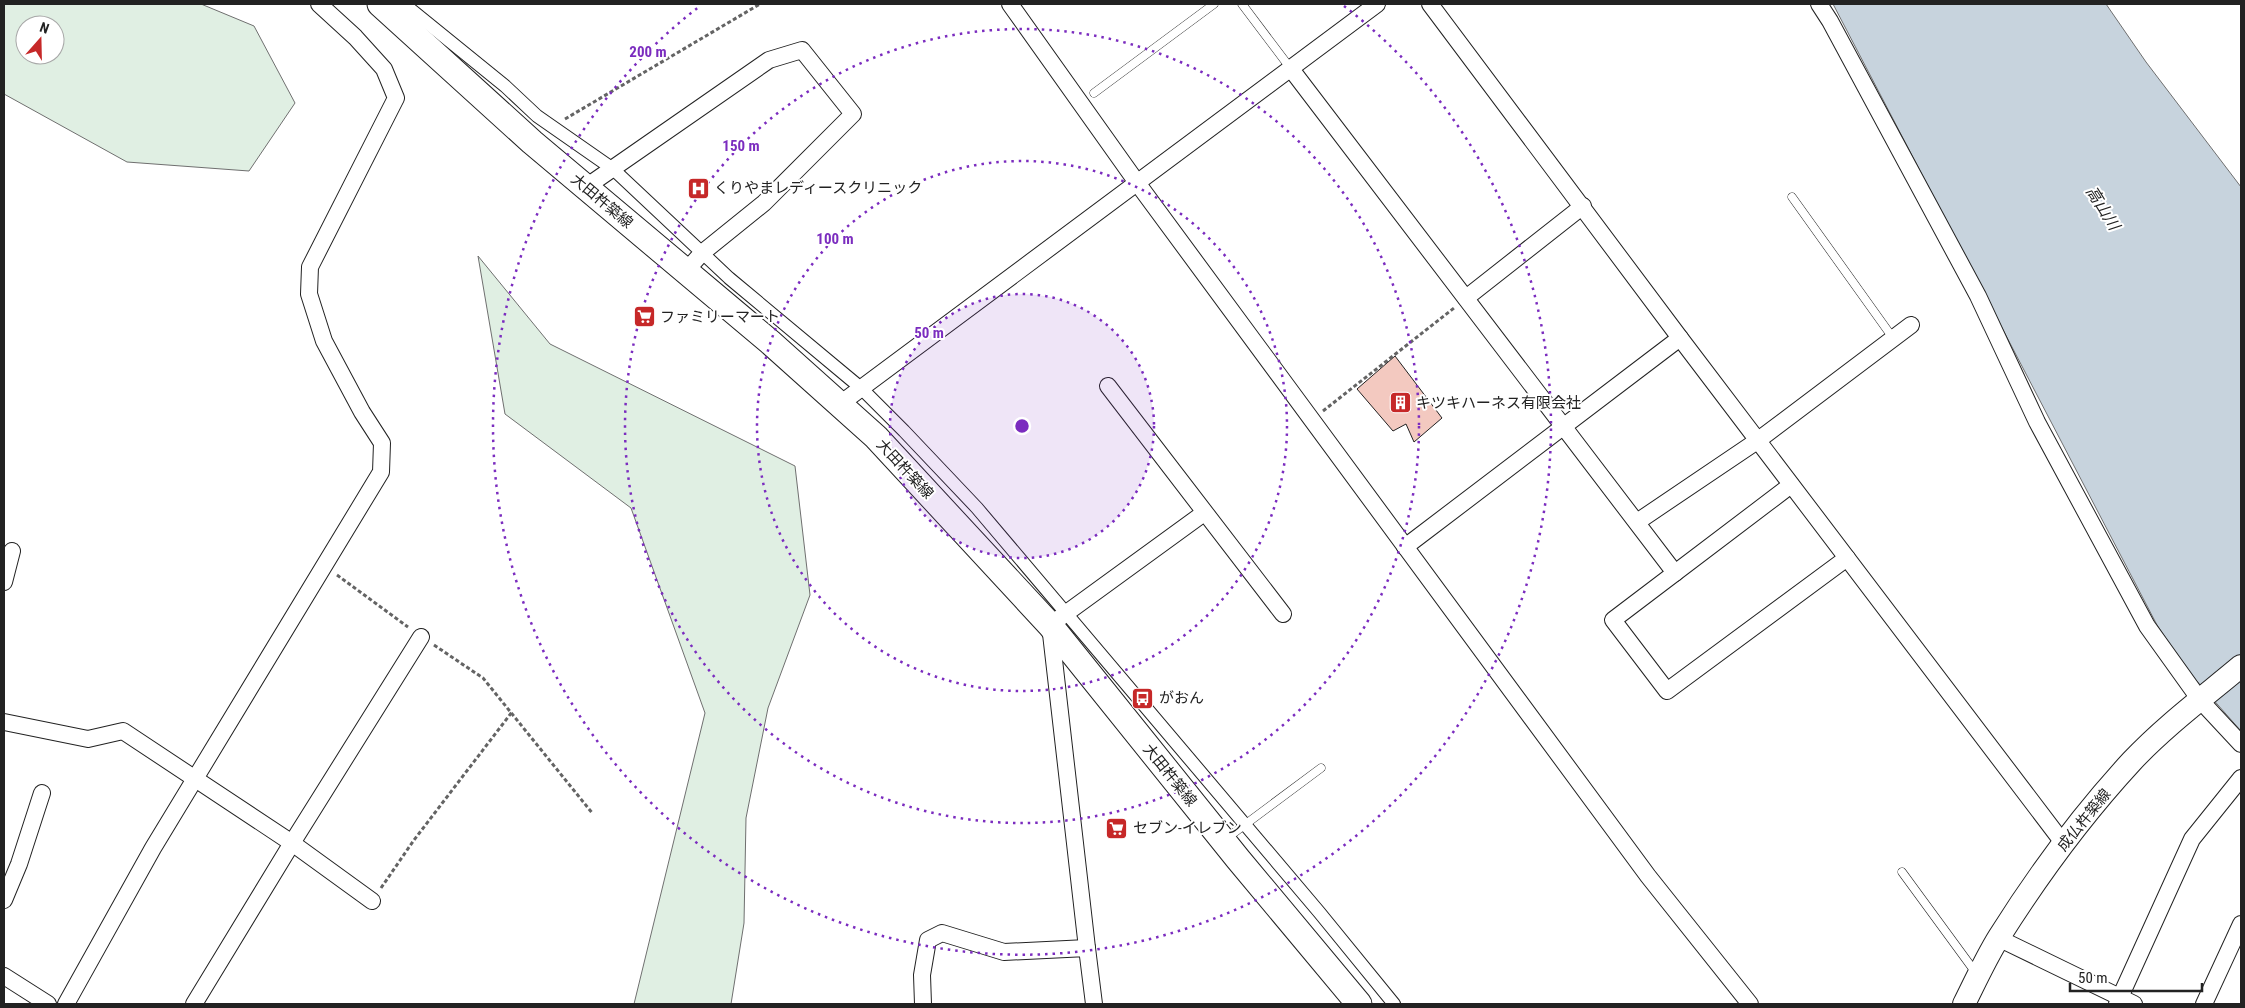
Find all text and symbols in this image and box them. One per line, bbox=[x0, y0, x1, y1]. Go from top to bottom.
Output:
north arrow bbox=[15, 15, 65, 65]
text: N bbox=[38, 19, 51, 37]
text: 200 m bbox=[629, 43, 667, 61]
text: 150 m bbox=[722, 137, 760, 155]
street label: 大田杵築線 bbox=[567, 170, 637, 232]
hospital icon: くりやまレディースクリニック bbox=[686, 176, 710, 200]
place label: くりやまレディースクリニック bbox=[714, 179, 922, 197]
water label: 高山川 bbox=[2082, 183, 2125, 235]
text: 100 m bbox=[816, 230, 854, 248]
supermarket icon: ファミリーマート bbox=[632, 305, 656, 329]
place label: ファミリーマート bbox=[660, 308, 780, 326]
text: 50 m bbox=[914, 324, 944, 342]
building icon: キツキハーネス有限会社 bbox=[1388, 391, 1412, 415]
place label: キツキハーネス有限会社 bbox=[1416, 394, 1581, 412]
centre of rings bbox=[1013, 417, 1031, 435]
street label: 大田杵築線 bbox=[873, 435, 937, 503]
bus stop icon: がおん bbox=[1131, 686, 1155, 710]
place label: がおん bbox=[1159, 689, 1204, 707]
street label: 大田杵築線 bbox=[1139, 740, 1201, 810]
street label: 成仏杵築線 bbox=[2053, 785, 2115, 855]
supermarket icon: セブン-イレブン bbox=[1105, 816, 1129, 840]
place label: セブン-イレブン bbox=[1133, 819, 1242, 837]
scale bar bbox=[2070, 960, 2202, 992]
text: 50 m bbox=[2078, 969, 2108, 987]

